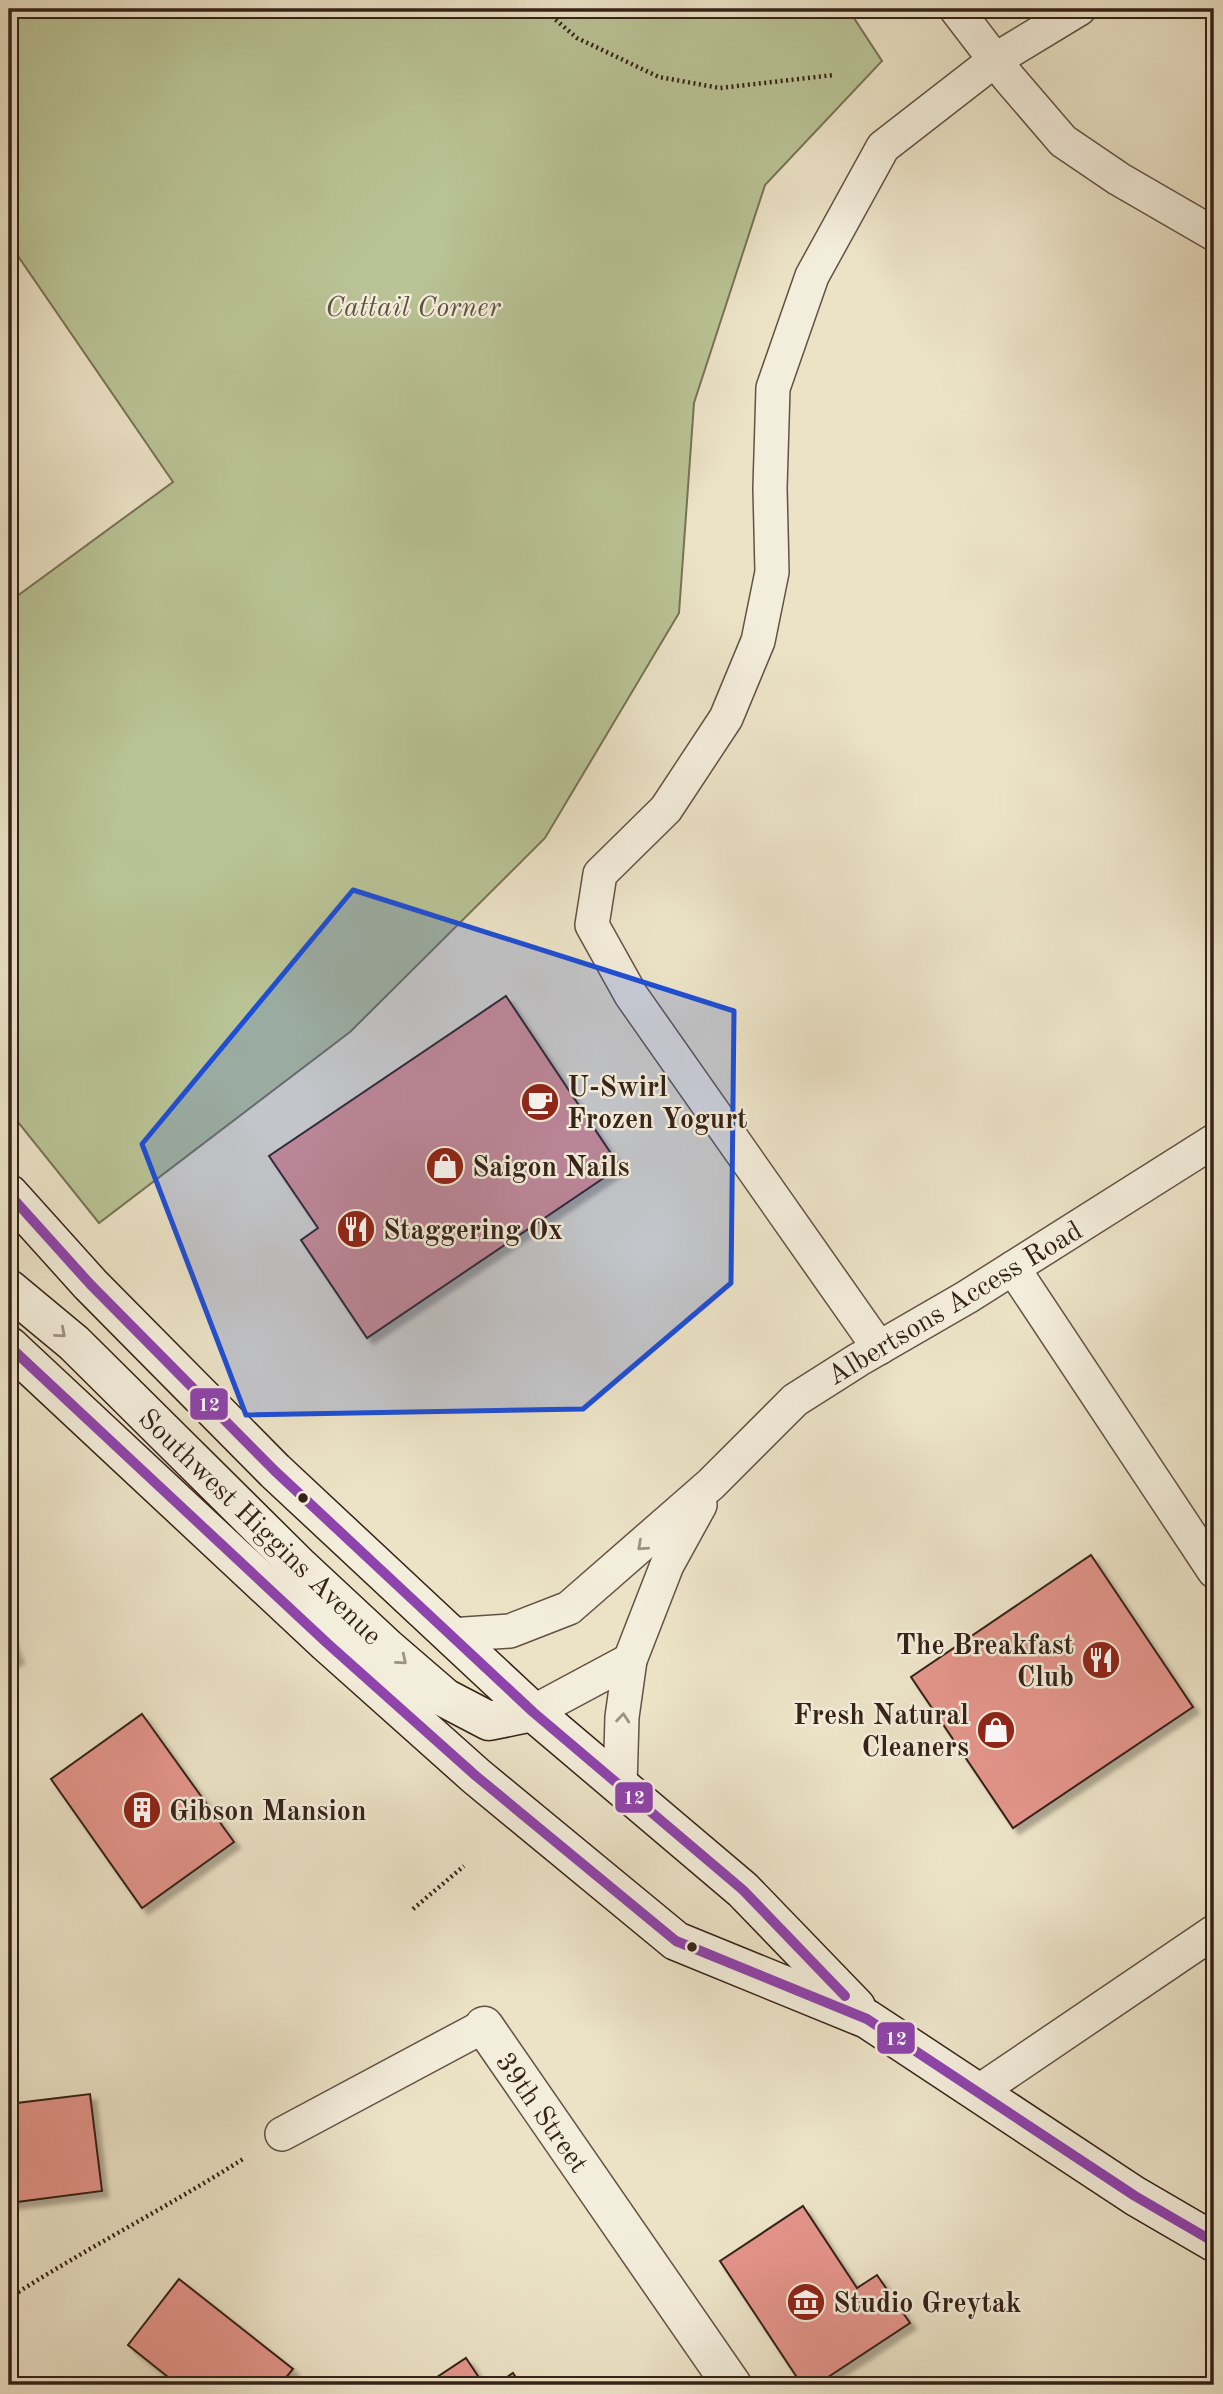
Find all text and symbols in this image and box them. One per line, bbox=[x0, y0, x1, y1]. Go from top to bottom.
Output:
park label: Cattail Corner bbox=[325, 295, 502, 323]
place label: U-Swirl Frozen Yogurt bbox=[567, 1075, 748, 1135]
cafe icon: U-Swirl Frozen Yogurt bbox=[519, 1081, 561, 1123]
shop icon: Saigon Nails bbox=[424, 1145, 466, 1187]
place label: Saigon Nails bbox=[472, 1155, 629, 1183]
restaurant icon: Staggering Ox bbox=[335, 1208, 377, 1250]
street label: Albertsons Access Road bbox=[823, 1217, 1088, 1392]
place label: Staggering Ox bbox=[383, 1218, 563, 1246]
one-way arrow bbox=[53, 1325, 66, 1337]
line badge: 12 bbox=[189, 1387, 229, 1421]
text: 12 bbox=[198, 1397, 220, 1416]
street label: Southwest Higgins Avenue bbox=[132, 1405, 386, 1651]
unlabelled marker bbox=[296, 1491, 310, 1505]
one-way arrow bbox=[637, 1538, 650, 1550]
place label: The Breakfast Club bbox=[896, 1633, 1074, 1693]
restaurant icon: The Breakfast Club bbox=[1080, 1639, 1122, 1681]
one-way arrow bbox=[393, 1652, 406, 1664]
place label: Fresh Natural Cleaners bbox=[793, 1703, 969, 1763]
shop icon: Fresh Natural Cleaners bbox=[975, 1709, 1017, 1751]
one-way arrow bbox=[615, 1712, 630, 1723]
line badge: 12 bbox=[614, 1781, 654, 1814]
building icon: Gibson Mansion bbox=[121, 1789, 163, 1831]
text: 12 bbox=[623, 1790, 645, 1809]
place label: Gibson Mansion bbox=[169, 1799, 367, 1827]
unlabelled marker bbox=[685, 1940, 699, 1954]
line badge: 12 bbox=[876, 2021, 916, 2055]
text: 12 bbox=[885, 2031, 907, 2050]
street label: 39th Street bbox=[489, 2049, 592, 2179]
museum icon: Studio Greytak bbox=[785, 2281, 827, 2323]
place label: Studio Greytak bbox=[833, 2291, 1022, 2319]

